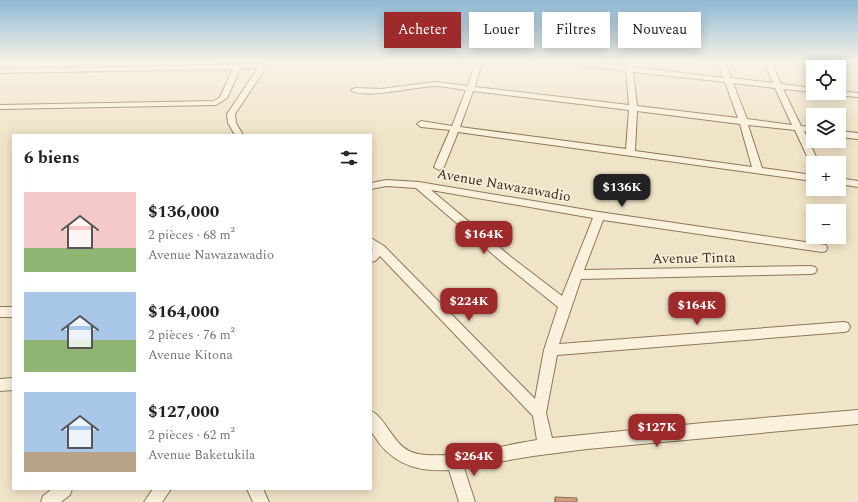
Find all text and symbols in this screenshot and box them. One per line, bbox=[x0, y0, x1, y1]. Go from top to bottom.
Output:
chip: Acheter bbox=[384, 12, 461, 48]
chip: Louer bbox=[469, 12, 534, 48]
chip: Filtres bbox=[542, 12, 610, 48]
chip: Nouveau bbox=[618, 12, 701, 48]
map controls bbox=[806, 60, 846, 244]
button: locate bbox=[806, 60, 846, 100]
button: layers bbox=[806, 108, 846, 148]
text: 6 biens bbox=[24, 145, 80, 171]
icon: filters bbox=[338, 147, 360, 169]
button: + bbox=[806, 156, 846, 196]
street label: Avenue Nawazawadio bbox=[435, 163, 573, 207]
pin: $136K bbox=[594, 174, 650, 208]
text: $136K bbox=[602, 177, 642, 197]
text: $136,000 bbox=[148, 199, 219, 225]
button: − bbox=[806, 204, 846, 244]
icon: home bbox=[56, 208, 104, 256]
pin: $164K bbox=[456, 221, 512, 255]
text: $164K bbox=[464, 224, 504, 244]
text: 2 pièces · 68 m² bbox=[148, 225, 235, 245]
text: Avenue Nawazawadio bbox=[148, 245, 274, 265]
street label: Avenue Tinta bbox=[652, 247, 736, 269]
pin: $224K bbox=[441, 288, 497, 322]
text: $224K bbox=[449, 291, 489, 311]
pin: $164K bbox=[669, 292, 725, 326]
text: $164K bbox=[677, 295, 717, 315]
text: $164,000 bbox=[148, 299, 219, 325]
icon: home bbox=[56, 308, 104, 356]
text: 2 pièces · 76 m² bbox=[148, 325, 235, 345]
text: Avenue Kitona bbox=[148, 345, 233, 365]
text: $127,000 bbox=[148, 399, 219, 425]
icon: home bbox=[56, 408, 104, 456]
pin: $127K bbox=[629, 414, 685, 448]
text: $127K bbox=[637, 417, 677, 437]
text: 2 pièces · 62 m² bbox=[148, 425, 235, 445]
pin: $264K bbox=[446, 443, 502, 477]
text: Avenue Baketukila bbox=[148, 445, 255, 465]
text: $264K bbox=[454, 446, 494, 466]

